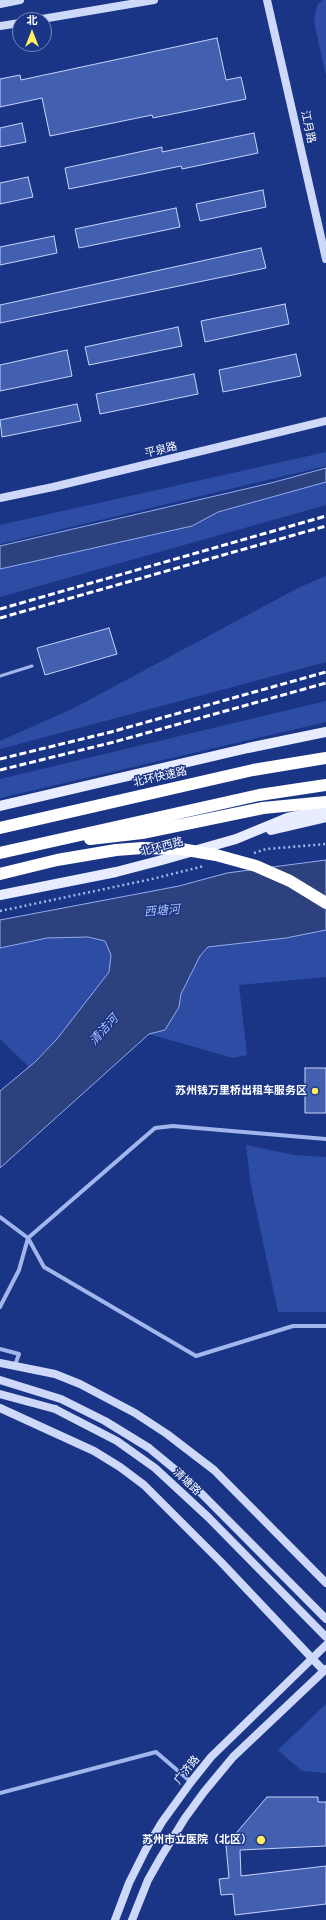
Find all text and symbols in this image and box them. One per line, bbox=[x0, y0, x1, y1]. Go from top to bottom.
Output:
north arrow bbox=[12, 12, 52, 52]
text: 北 bbox=[27, 14, 38, 27]
street label: 江月路 bbox=[298, 109, 318, 145]
street label: 平泉路 bbox=[143, 440, 179, 460]
street label: 北环快速路 bbox=[132, 764, 188, 790]
street label: 北环西路 bbox=[139, 835, 185, 859]
water label: 西塘河 bbox=[143, 902, 181, 920]
water label: 清洁河 bbox=[87, 1012, 121, 1048]
place label: 苏州钱万里桥出租车服务区 bbox=[175, 1084, 307, 1098]
marker: 苏州钱万里桥出租车服务区 bbox=[310, 1086, 320, 1096]
street label: 清塘路 bbox=[170, 1466, 204, 1498]
street label: 广济路 bbox=[171, 1753, 203, 1787]
place label: 苏州市立医院（北区） bbox=[142, 1833, 252, 1847]
marker: 苏州市立医院（北区） bbox=[255, 1834, 267, 1846]

